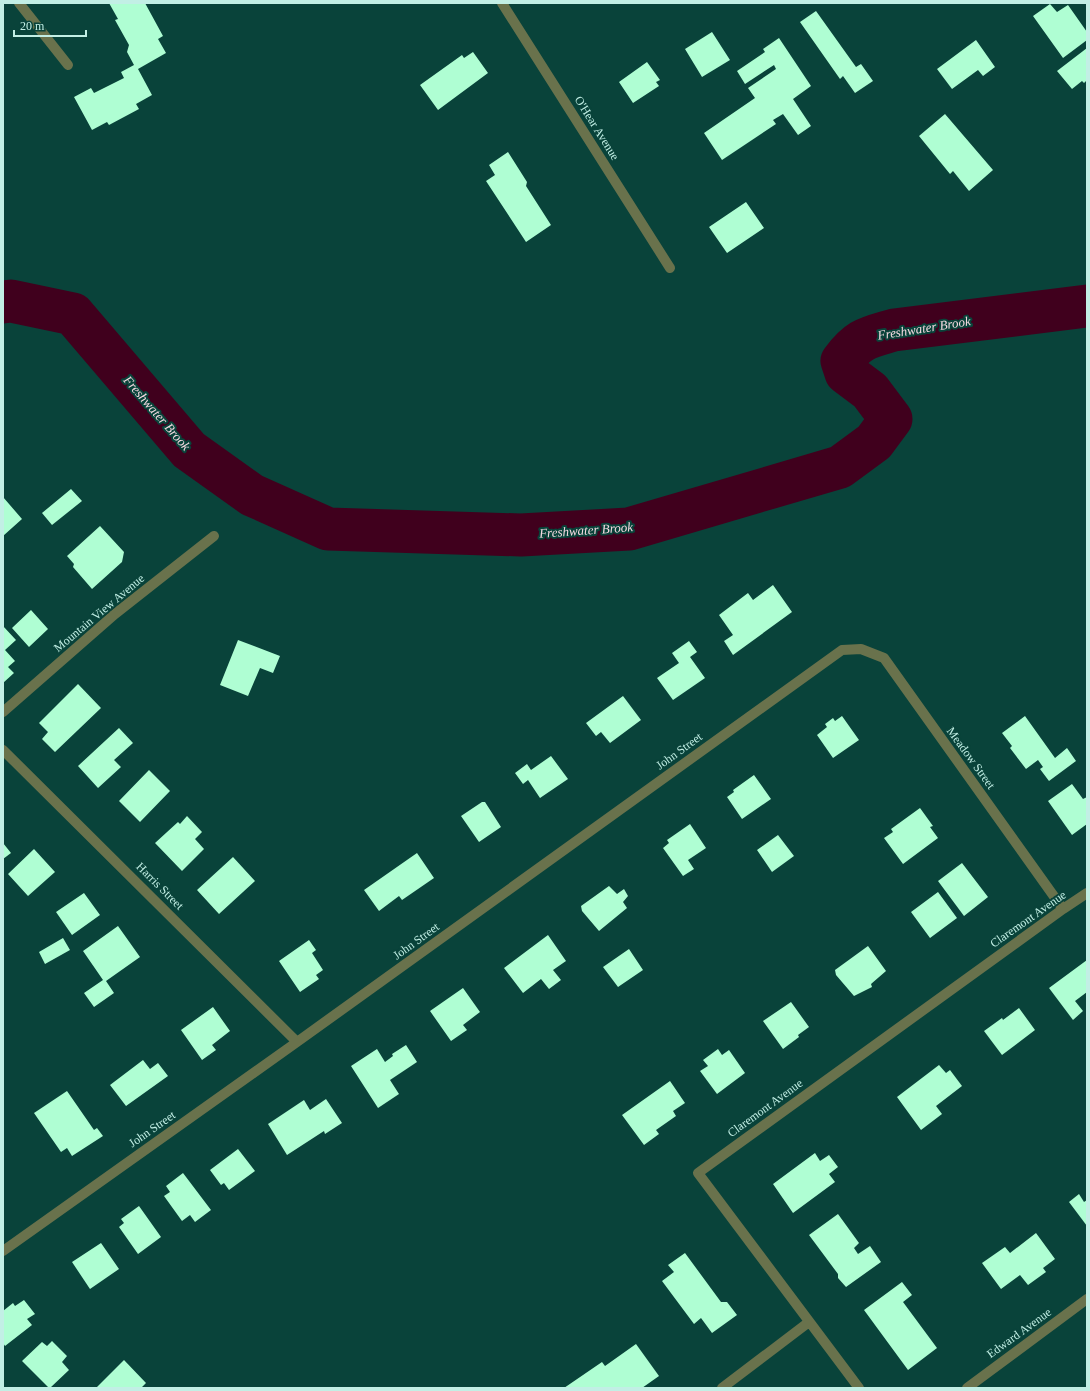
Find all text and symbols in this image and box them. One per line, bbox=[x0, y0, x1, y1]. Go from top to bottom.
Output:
scale bar bbox=[14, 12, 86, 38]
text: 20 m bbox=[20, 19, 45, 33]
street label: O'Hear Avenue bbox=[572, 93, 622, 163]
water label: Freshwater Brook bbox=[875, 313, 972, 343]
water label: Freshwater Brook bbox=[120, 372, 194, 454]
water label: Freshwater Brook bbox=[538, 519, 634, 541]
street label: Mountain View Avenue bbox=[51, 571, 147, 655]
street label: Meadow Street bbox=[944, 724, 999, 792]
street label: John Street bbox=[653, 729, 705, 772]
street label: Harris Street bbox=[133, 859, 187, 913]
street label: Claremont Avenue bbox=[987, 888, 1069, 950]
street label: John Street bbox=[390, 919, 442, 962]
street label: Claremont Avenue bbox=[725, 1076, 805, 1140]
street label: John Street bbox=[126, 1107, 179, 1150]
street label: Edward Avenue bbox=[984, 1305, 1054, 1361]

